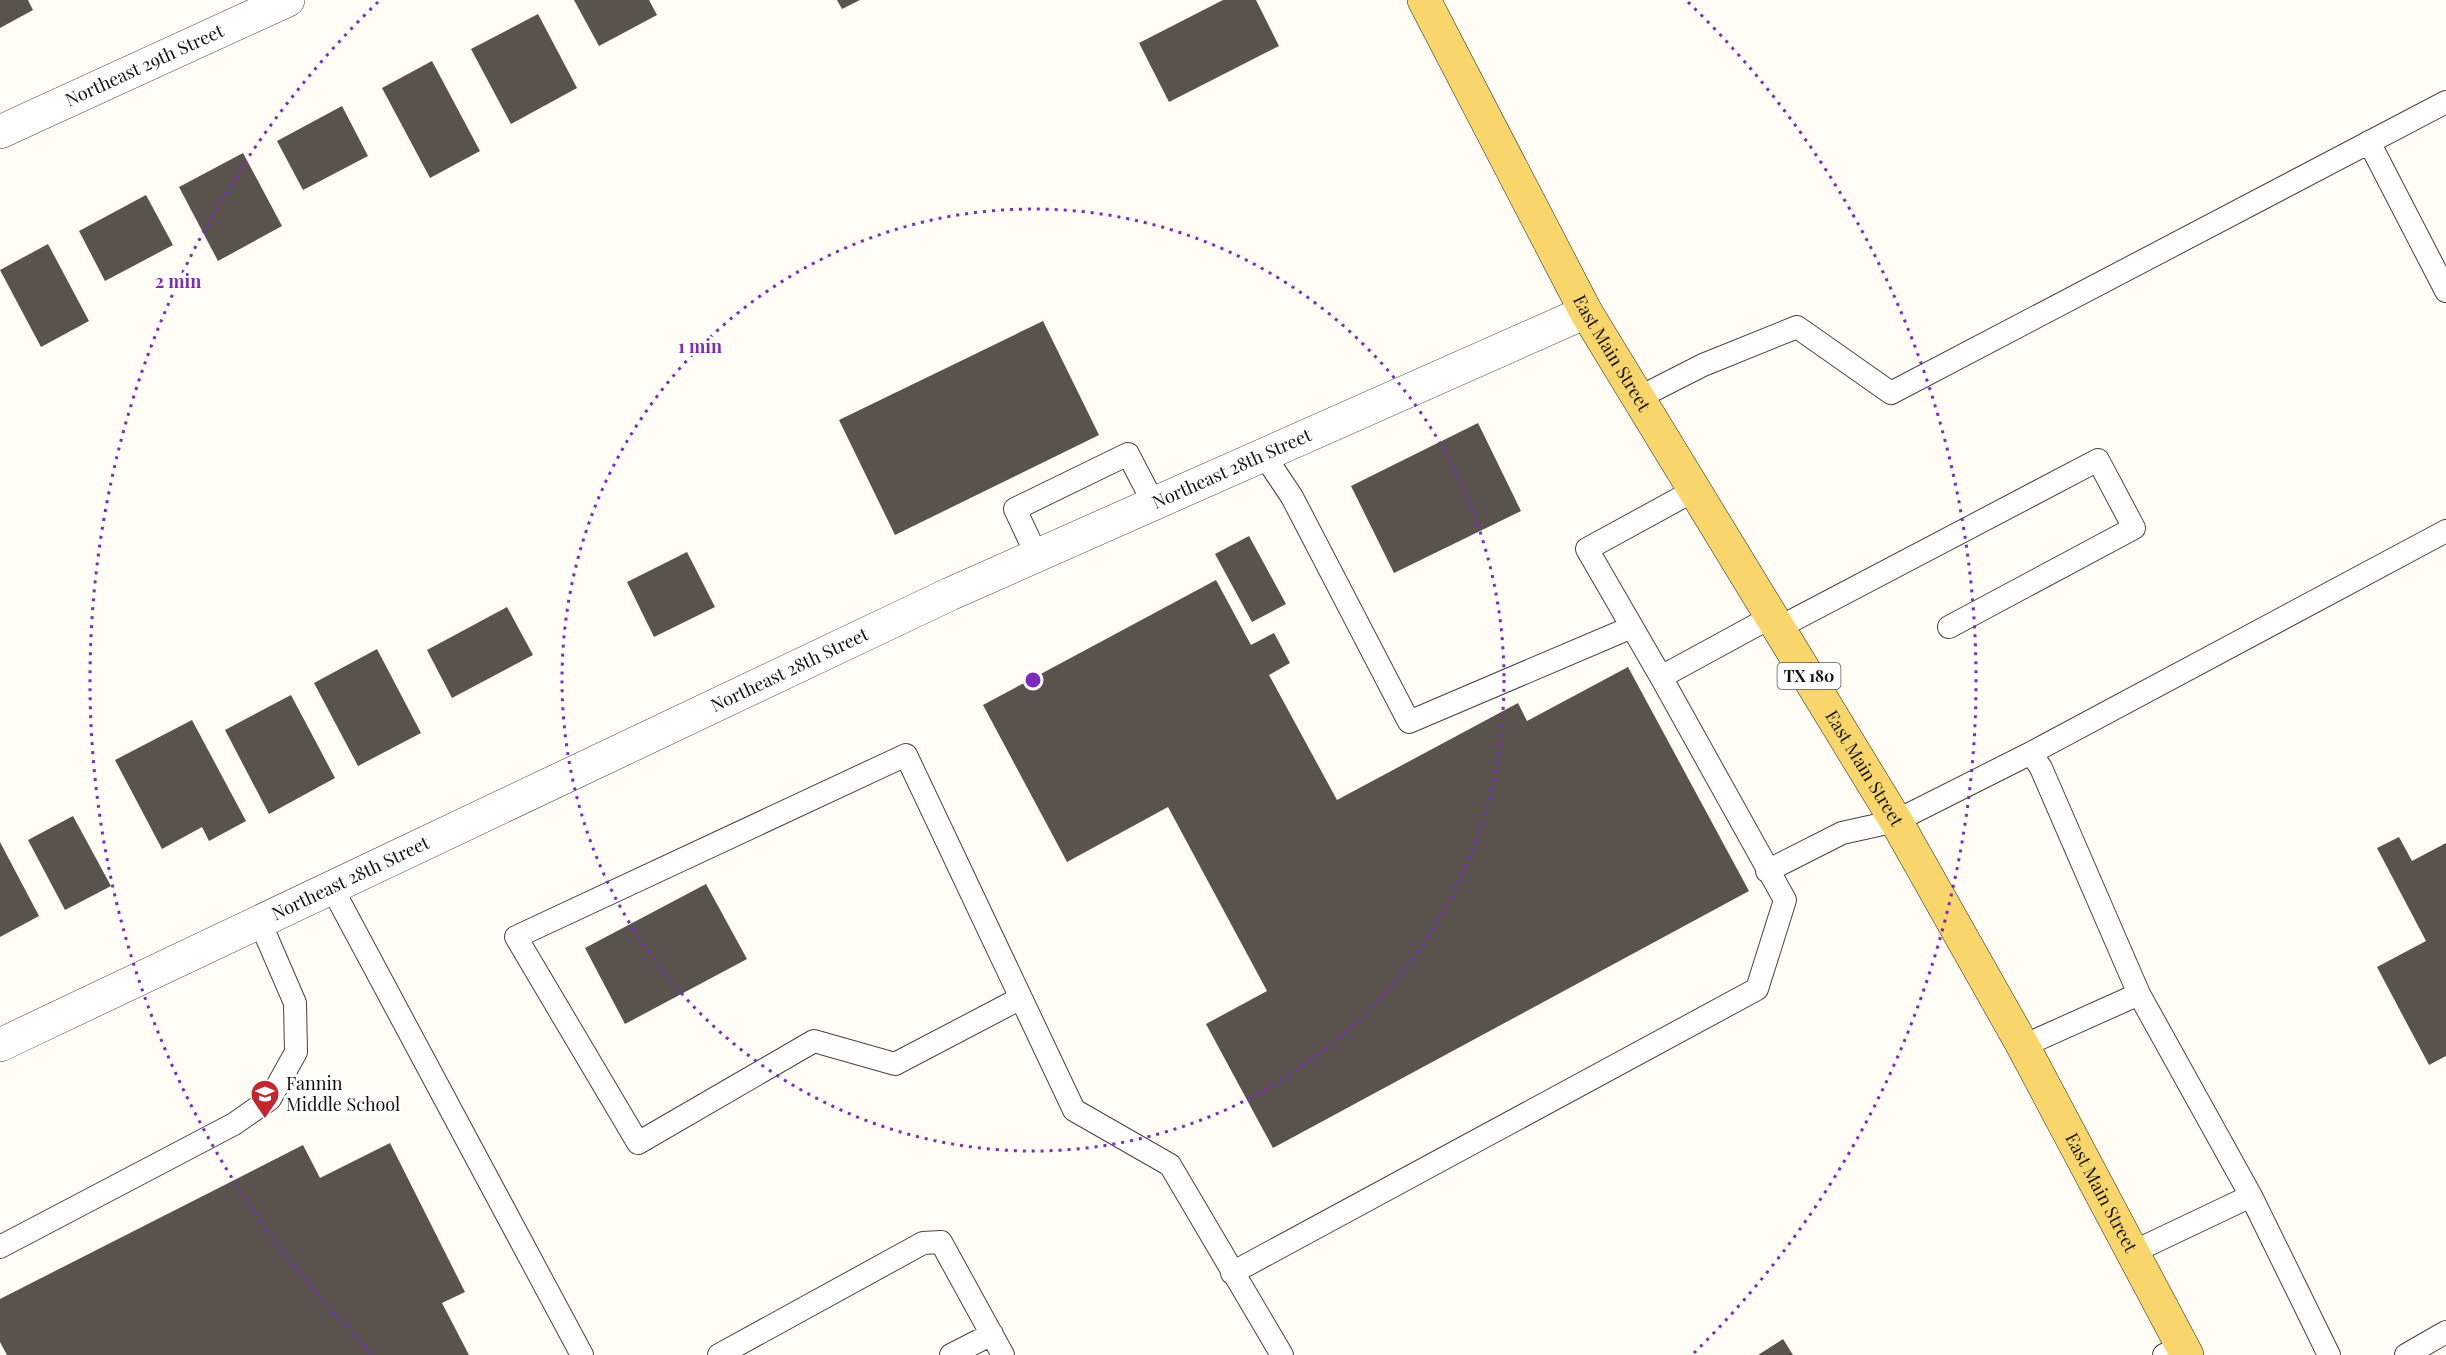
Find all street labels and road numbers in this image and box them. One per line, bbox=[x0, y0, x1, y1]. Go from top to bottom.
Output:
street label: Northeast 29th Street bbox=[61, 18, 228, 111]
street label: East Main Street bbox=[1568, 290, 1657, 416]
street label: Northeast 28th Street bbox=[1148, 422, 1315, 514]
street label: Northeast 28th Street bbox=[706, 621, 872, 717]
road number: TX 180 bbox=[1778, 663, 1840, 689]
street label: East Main Street bbox=[1820, 705, 1910, 831]
street label: Northeast 28th Street bbox=[267, 830, 433, 925]
street label: East Main Street bbox=[2060, 1128, 2144, 1257]

